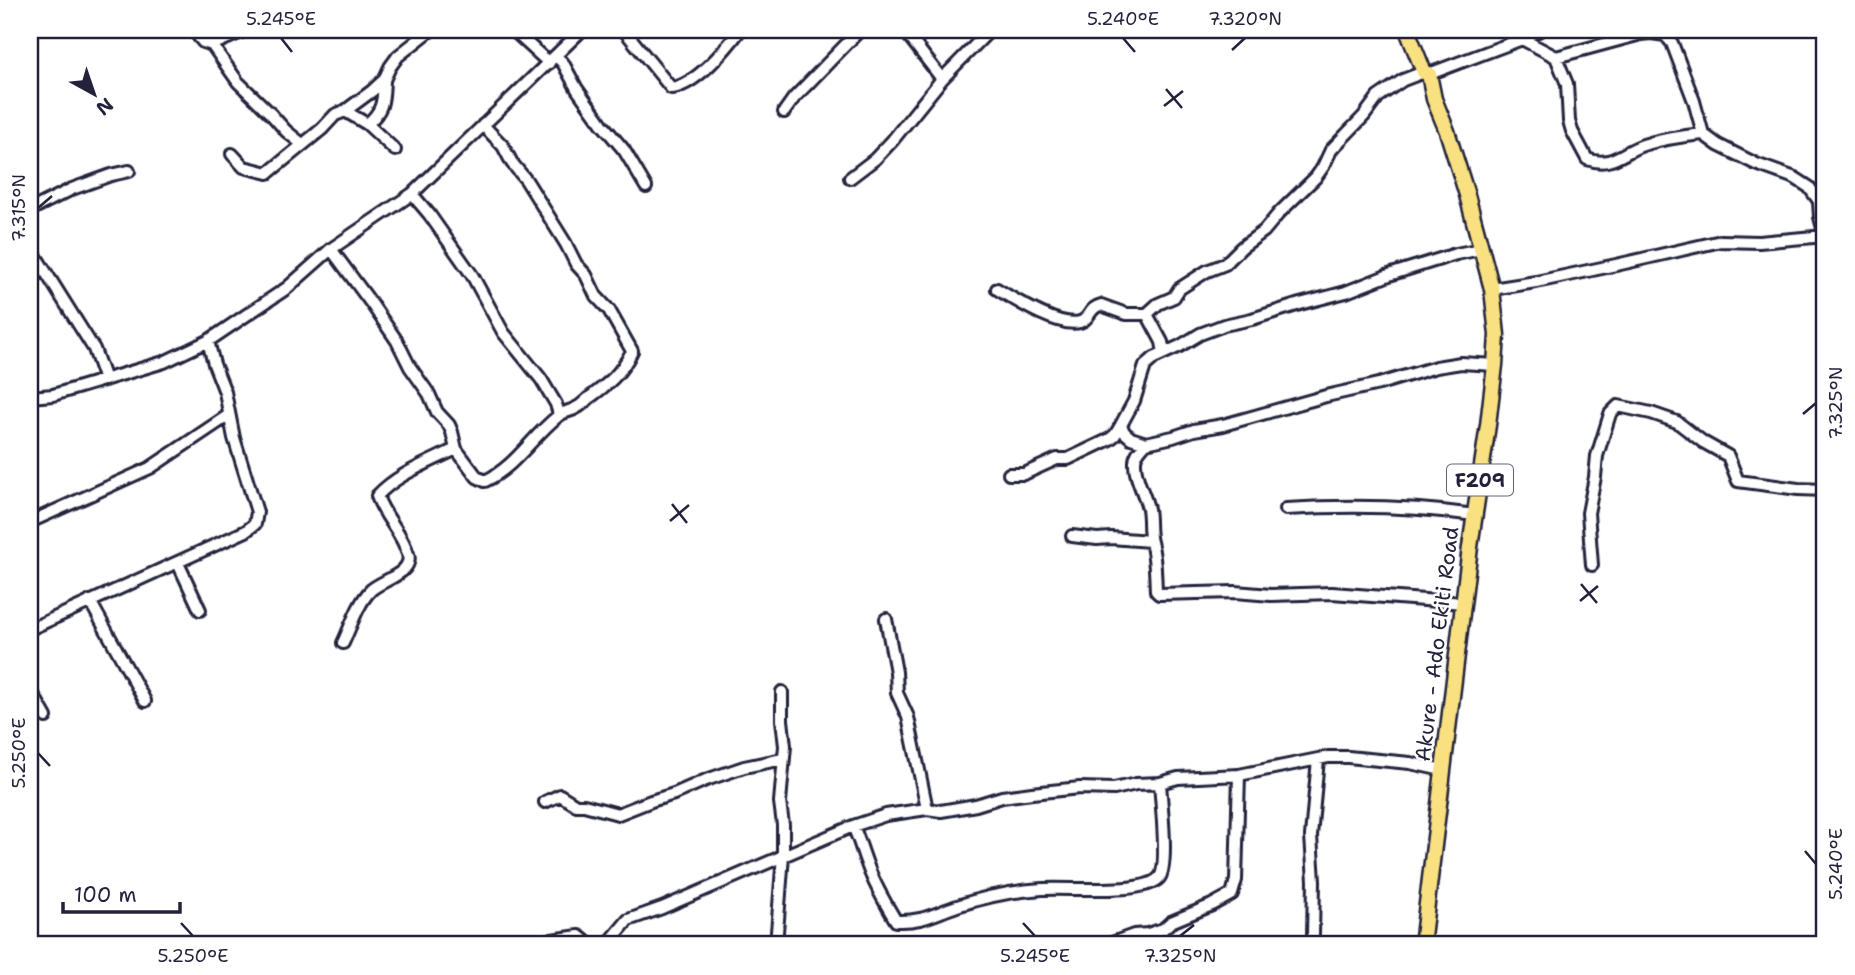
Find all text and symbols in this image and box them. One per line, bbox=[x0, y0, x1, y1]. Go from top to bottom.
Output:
text: 5.245°E bbox=[246, 7, 316, 31]
text: 5.240°E bbox=[1087, 7, 1159, 31]
text: 7.320°N bbox=[1208, 7, 1282, 31]
north arrow bbox=[60, 60, 130, 130]
text: N bbox=[91, 92, 118, 121]
text: 7.315°N bbox=[7, 174, 31, 242]
text: 7.325°N bbox=[1824, 367, 1848, 439]
road number: F209 bbox=[1447, 464, 1513, 495]
street label: Akure - Ado Ekiti Road bbox=[1409, 525, 1465, 763]
text: 5.250°E bbox=[7, 717, 31, 789]
text: 5.240°E bbox=[1824, 828, 1848, 900]
scale bar bbox=[63, 870, 180, 914]
text: 100 m bbox=[74, 881, 137, 909]
text: 5.250°E bbox=[157, 944, 229, 968]
text: 5.245°E bbox=[1000, 944, 1070, 968]
text: 7.325°N bbox=[1144, 944, 1216, 968]

